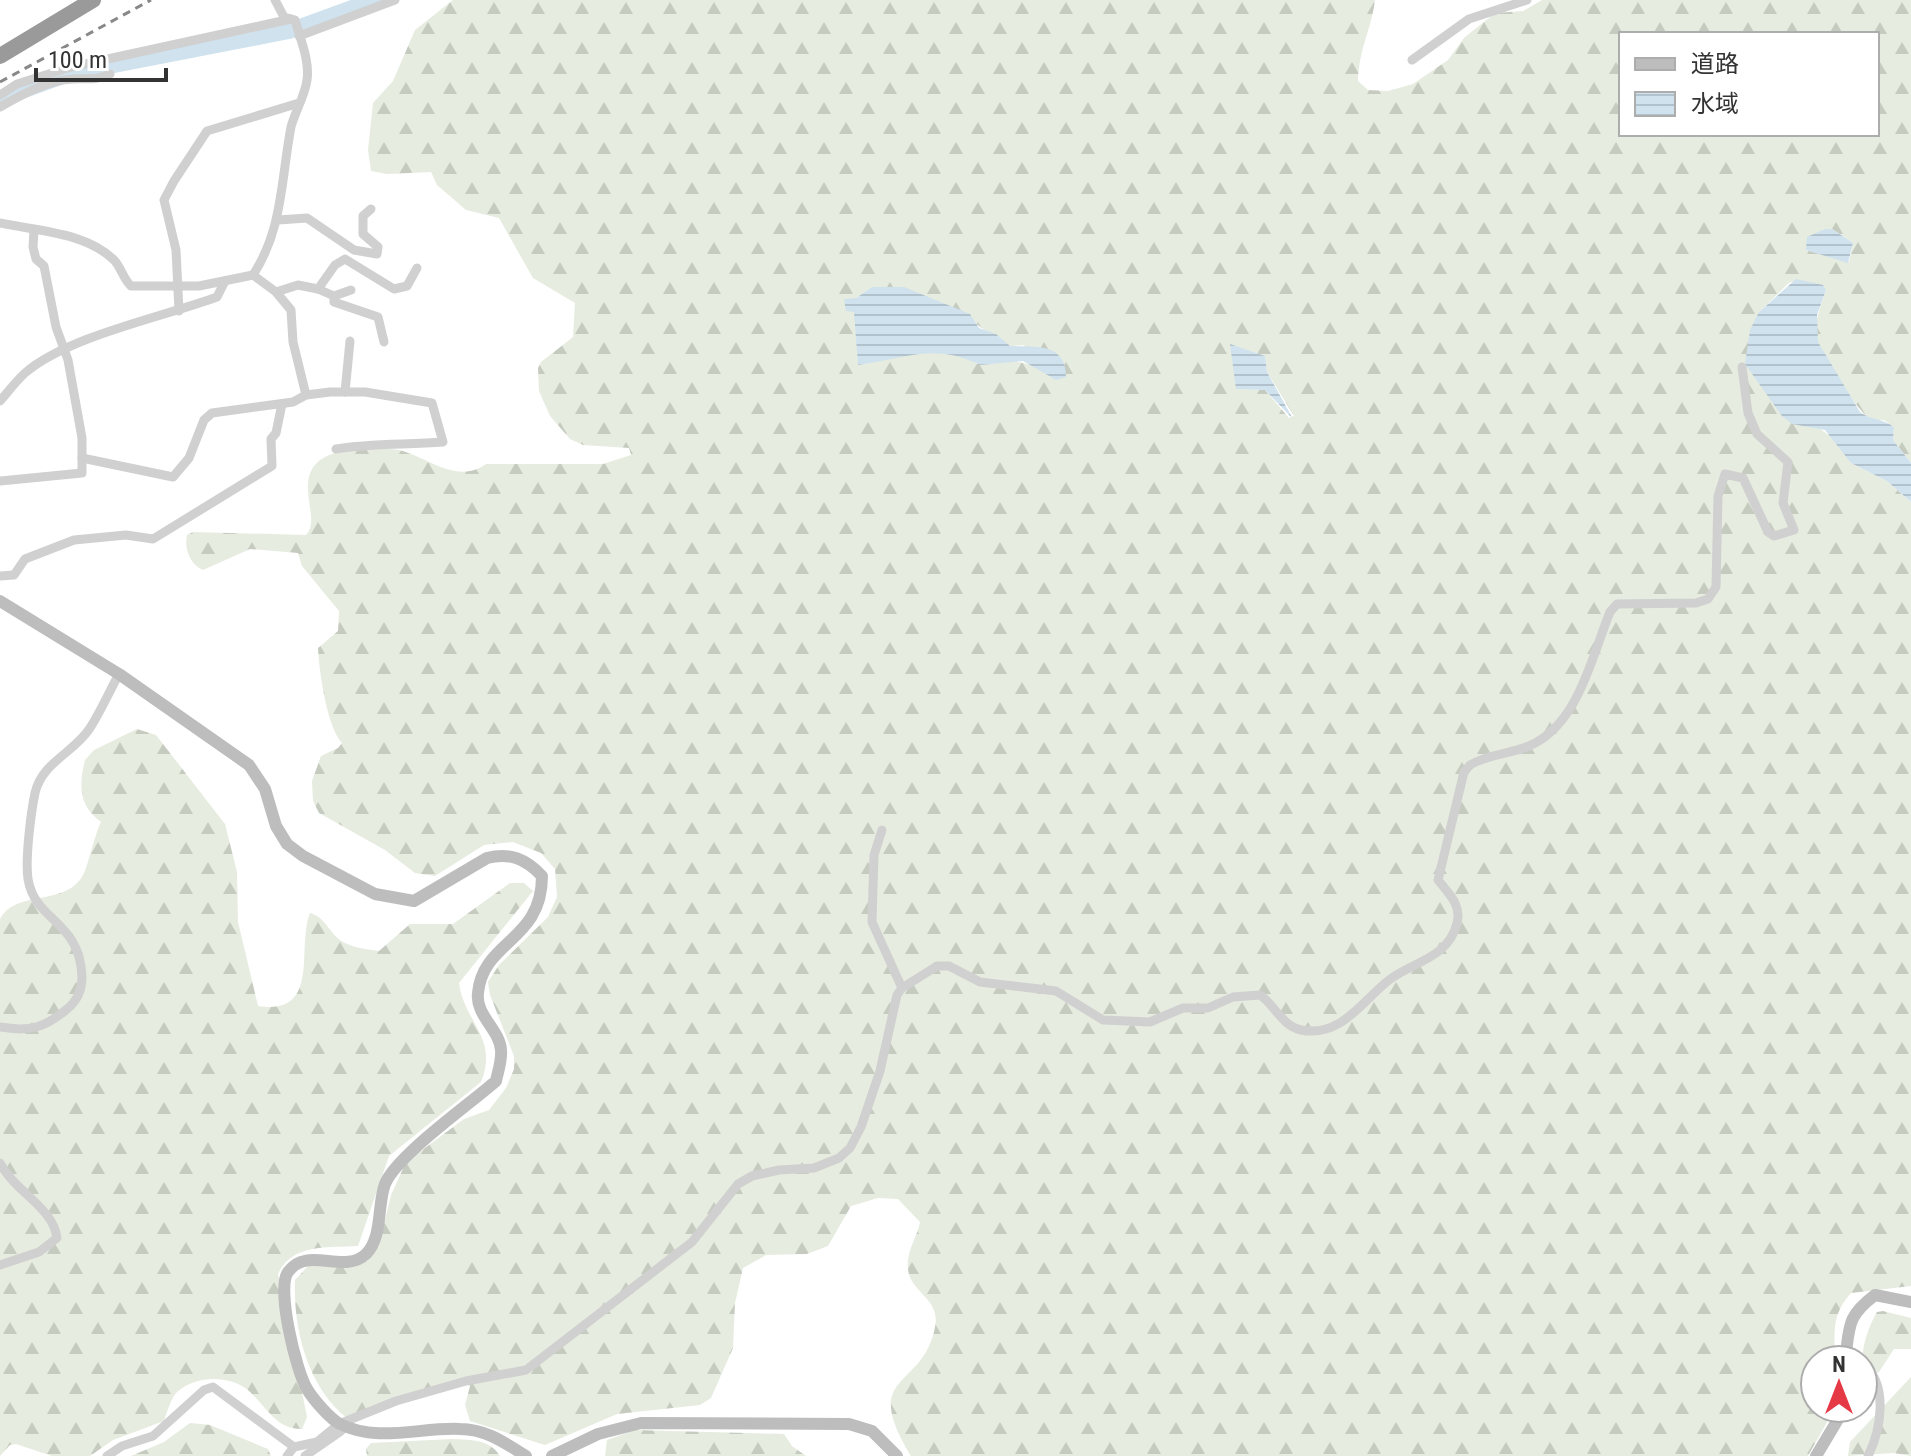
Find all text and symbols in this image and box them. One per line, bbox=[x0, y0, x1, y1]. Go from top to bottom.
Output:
scale bar bbox=[36, 32, 166, 82]
legend bbox=[1619, 32, 1879, 136]
text: 100 m bbox=[48, 46, 107, 74]
text: 道路 bbox=[1691, 50, 1739, 78]
text: 水域 bbox=[1691, 90, 1739, 118]
north arrow bbox=[1799, 1344, 1879, 1424]
text: N bbox=[1832, 1352, 1846, 1377]

